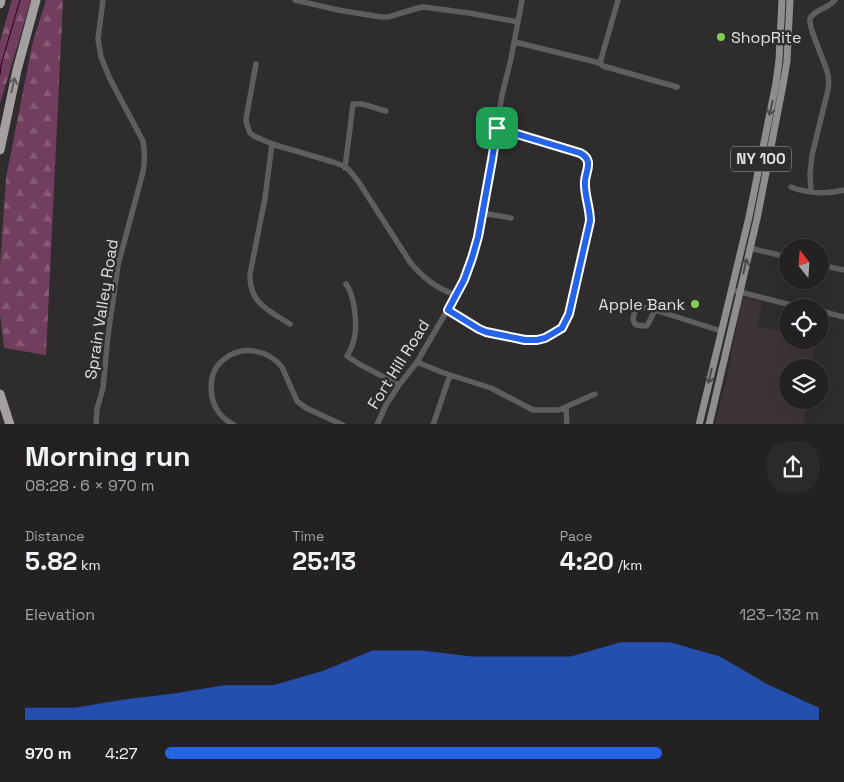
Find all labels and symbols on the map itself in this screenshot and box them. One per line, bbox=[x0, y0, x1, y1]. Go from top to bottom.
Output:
place label: ShopRite bbox=[731, 27, 801, 48]
marker: ShopRite bbox=[715, 31, 727, 43]
one-way arrow bbox=[9, 78, 18, 94]
one-way arrow bbox=[765, 99, 775, 115]
pin bbox=[476, 107, 518, 149]
road number: NY 100 bbox=[731, 146, 791, 172]
street label: Sprain Valley Road bbox=[80, 237, 123, 381]
north arrow bbox=[779, 239, 829, 289]
one-way arrow bbox=[741, 259, 750, 275]
place label: Apple Bank bbox=[599, 294, 685, 315]
marker: Apple Bank bbox=[689, 298, 701, 310]
street label: Fort Hill Road bbox=[363, 316, 434, 413]
one-way arrow bbox=[705, 367, 714, 383]

